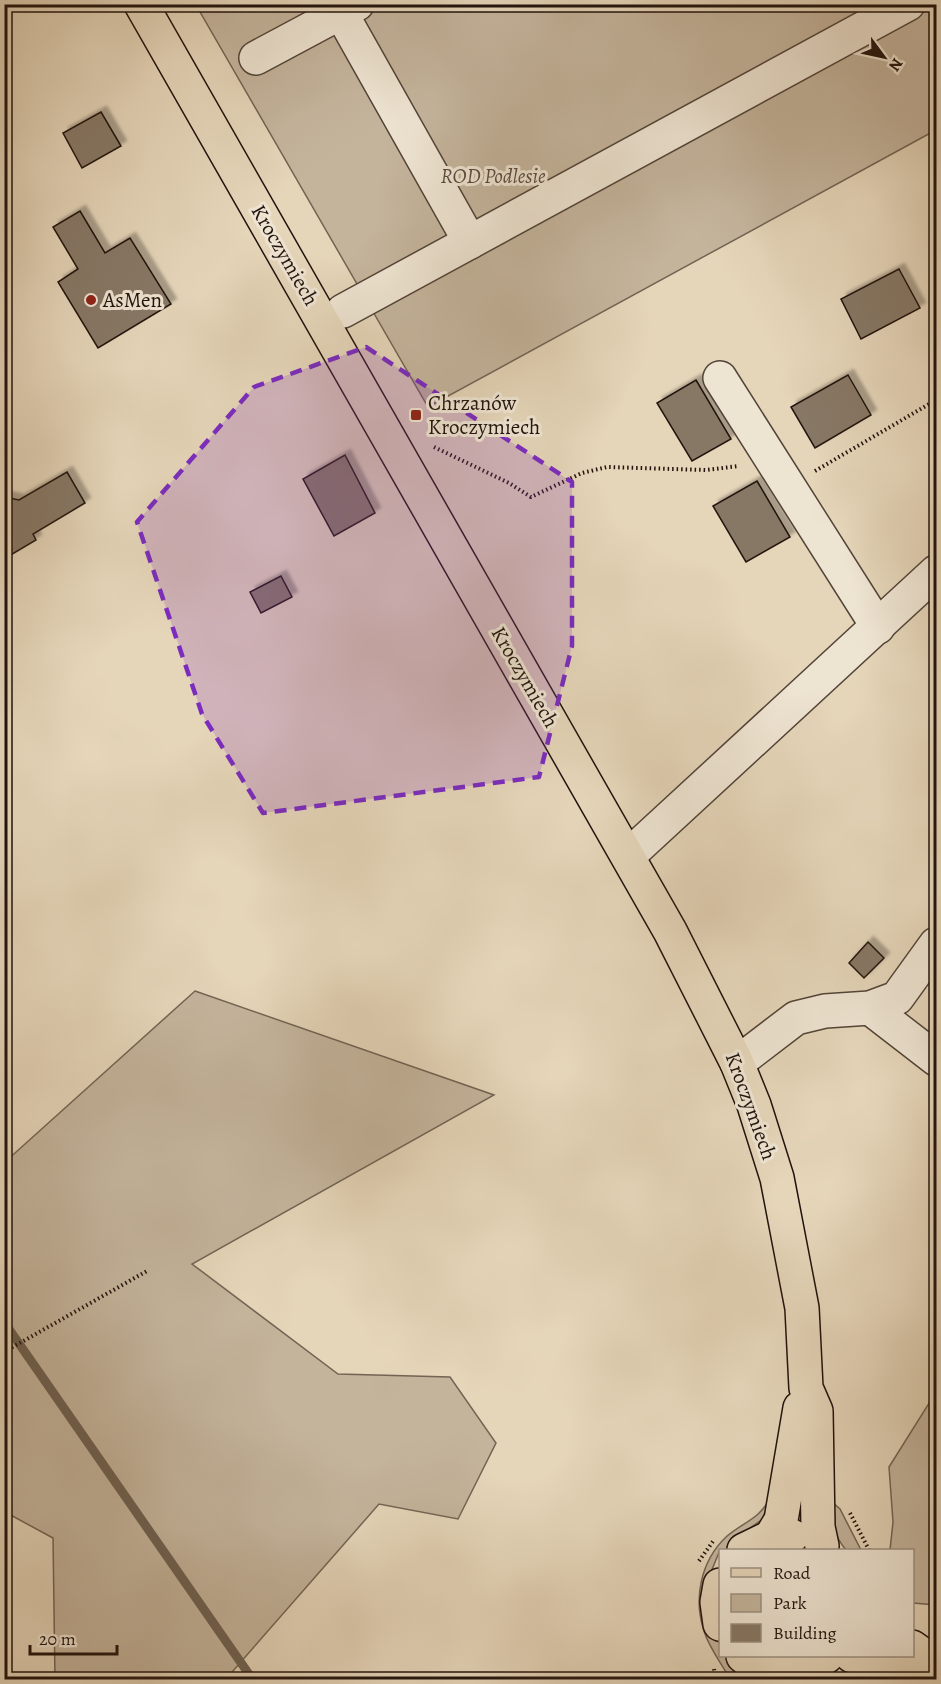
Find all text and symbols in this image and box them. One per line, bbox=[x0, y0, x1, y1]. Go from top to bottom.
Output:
north arrow bbox=[854, 27, 914, 87]
text: N bbox=[883, 54, 908, 76]
park label: ROD Podlesie bbox=[440, 162, 546, 190]
street label: Kroczymiech bbox=[245, 199, 325, 311]
place label: AsMen bbox=[102, 286, 162, 314]
marker: AsMen bbox=[84, 293, 98, 307]
place label: Chrzanów Kroczymiech bbox=[428, 389, 540, 441]
marker: Chrzanów Kroczymiech bbox=[409, 408, 423, 422]
street label: Kroczymiech bbox=[485, 621, 565, 733]
street label: Kroczymiech bbox=[719, 1048, 783, 1164]
legend bbox=[719, 1549, 914, 1657]
text: Road bbox=[773, 1561, 811, 1585]
text: Park bbox=[773, 1591, 807, 1615]
scale bar bbox=[30, 1618, 117, 1656]
text: Building bbox=[773, 1621, 837, 1645]
text: 20 m bbox=[39, 1627, 76, 1651]

